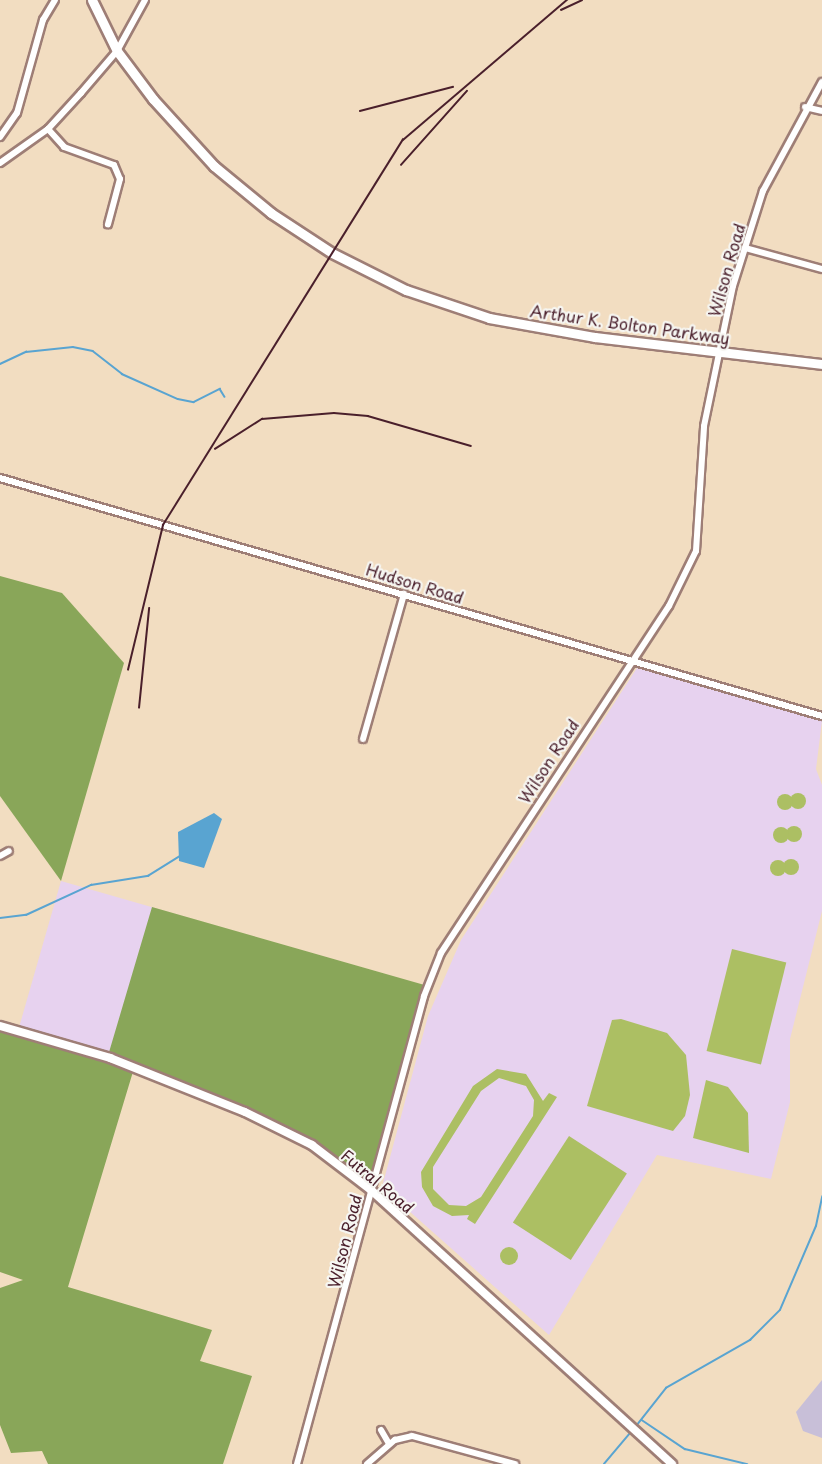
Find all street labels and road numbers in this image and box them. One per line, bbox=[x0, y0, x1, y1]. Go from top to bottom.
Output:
street label: Wilson Road bbox=[704, 222, 748, 318]
street label: Arthur K. Bolton Parkway bbox=[528, 300, 732, 348]
street label: Hudson Road bbox=[364, 559, 466, 607]
street label: Wilson Road bbox=[514, 716, 582, 806]
street label: Futral Road bbox=[337, 1145, 419, 1217]
street label: Wilson Road bbox=[323, 1193, 365, 1289]

